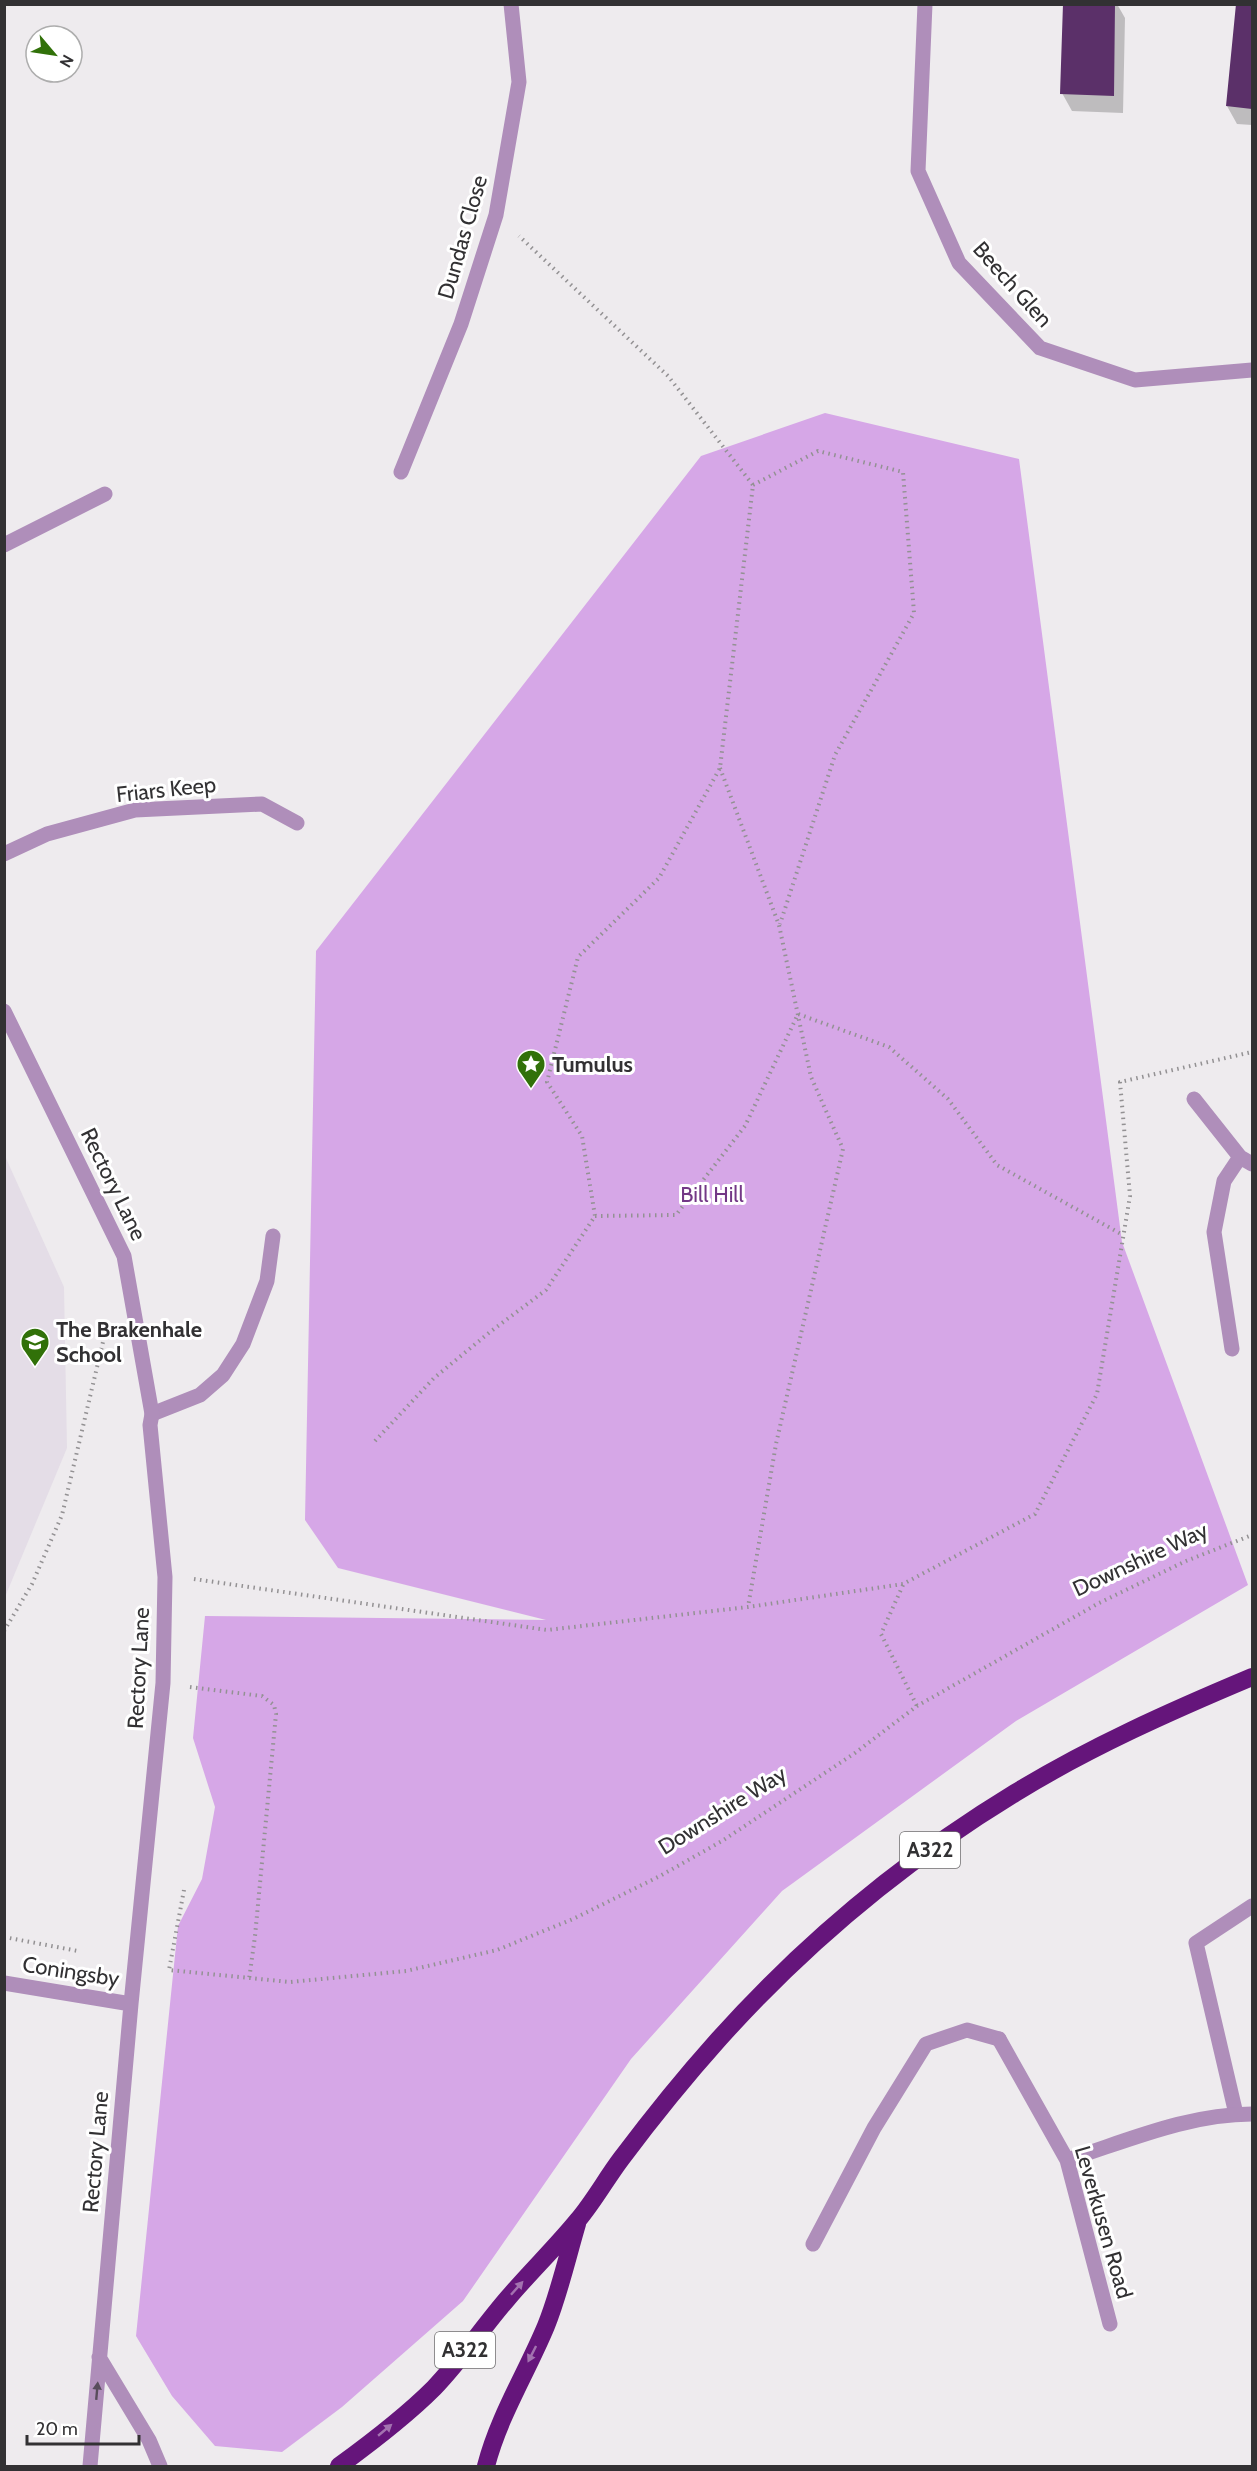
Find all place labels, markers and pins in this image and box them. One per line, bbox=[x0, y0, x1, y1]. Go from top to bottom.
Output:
place icon: Tumulus bbox=[515, 1048, 547, 1090]
place label: Tumulus bbox=[552, 1051, 633, 1078]
place label: The Brakenhale School bbox=[56, 1316, 202, 1368]
school or university icon: The Brakenhale School bbox=[19, 1326, 51, 1368]

